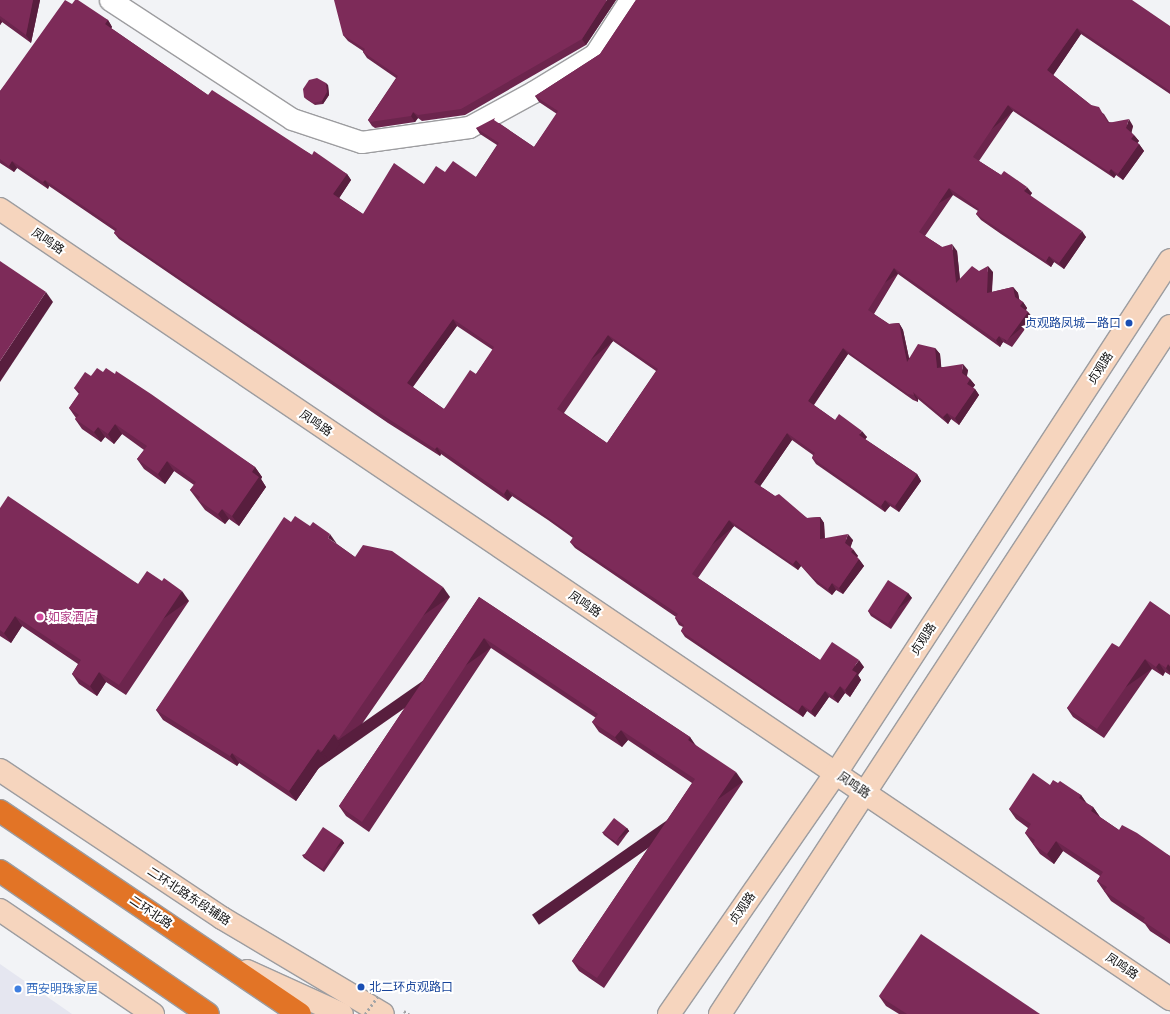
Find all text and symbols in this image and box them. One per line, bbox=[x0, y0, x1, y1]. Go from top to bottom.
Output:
street label: 凤鸣路 bbox=[29, 225, 67, 257]
place label: 贞观路凤城一路口 bbox=[1025, 316, 1121, 330]
marker: 贞观路凤城一路口 bbox=[1124, 318, 1134, 328]
street label: 贞观路 bbox=[1084, 349, 1116, 387]
street label: 凤鸣路 bbox=[297, 407, 335, 439]
street label: 凤鸣路 bbox=[566, 588, 604, 620]
place label: 如家酒店 bbox=[48, 610, 96, 624]
marker: 如家酒店 bbox=[35, 612, 45, 622]
street label: 贞观路 bbox=[907, 620, 939, 658]
street label: 凤鸣路 bbox=[835, 769, 873, 801]
street label: 二环北路东段辅路 bbox=[145, 864, 233, 928]
street label: 贞观路 bbox=[726, 889, 758, 927]
street label: 二环北路 bbox=[127, 893, 175, 931]
street label: 凤鸣路 bbox=[1103, 950, 1141, 982]
place label: 北二环贞观路口 bbox=[369, 980, 453, 994]
place label: 西安明珠家居 bbox=[26, 982, 98, 996]
marker: 北二环贞观路口 bbox=[356, 982, 366, 992]
marker: 西安明珠家居 bbox=[13, 984, 23, 994]

